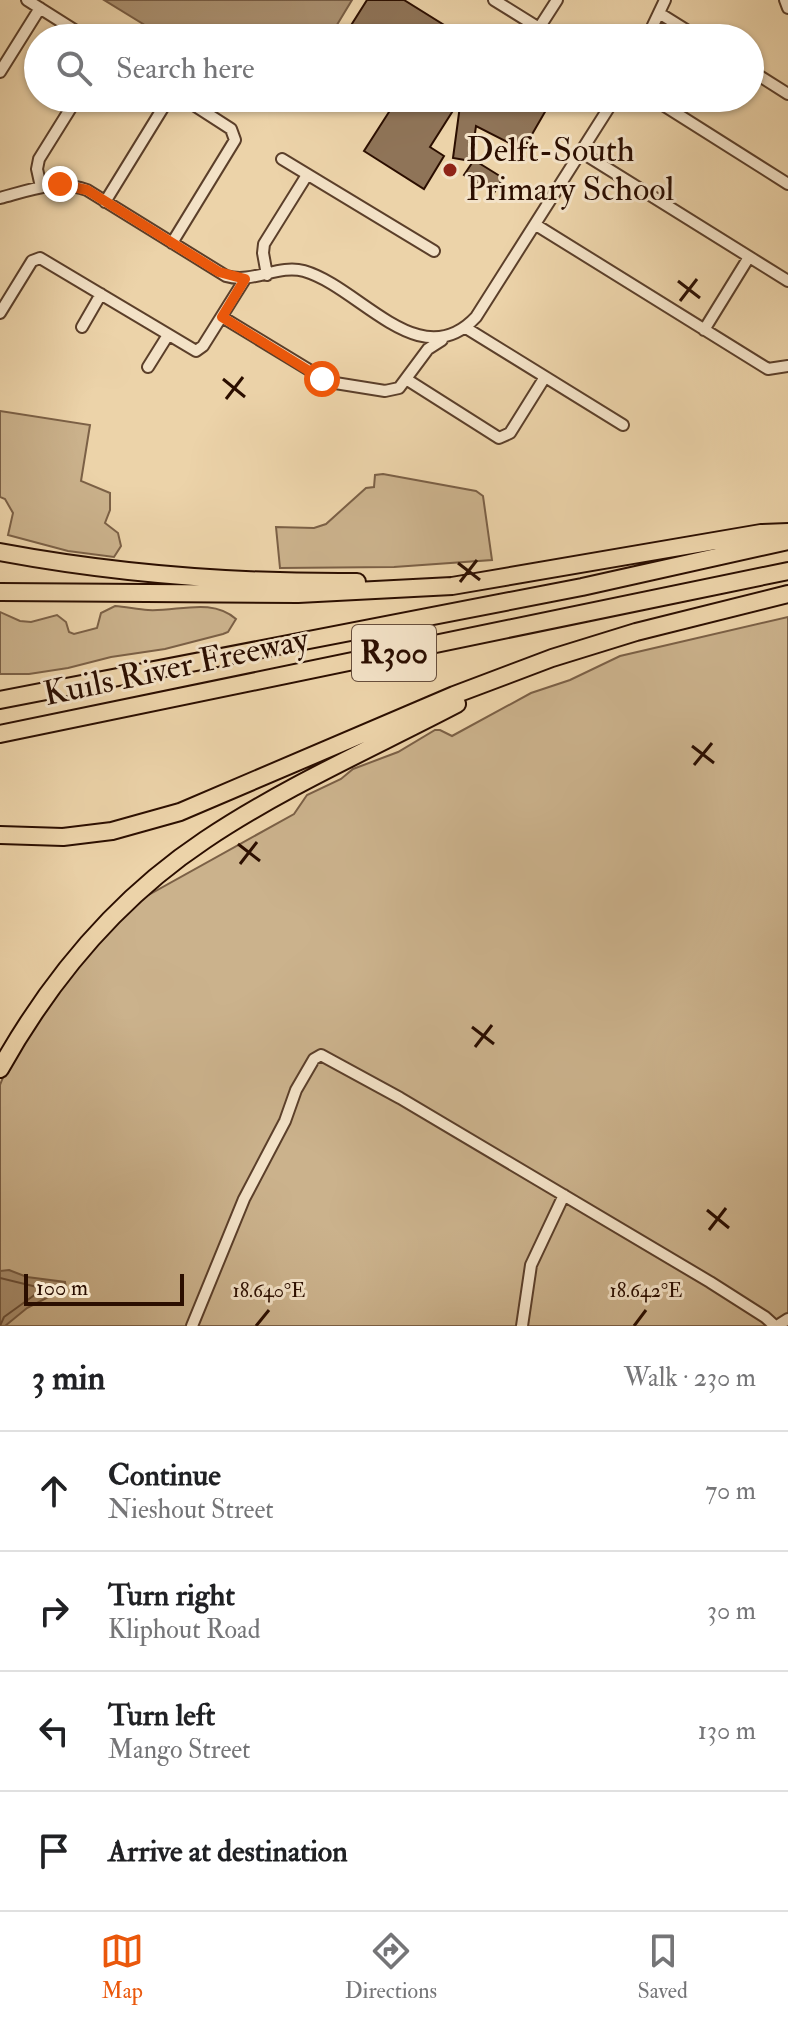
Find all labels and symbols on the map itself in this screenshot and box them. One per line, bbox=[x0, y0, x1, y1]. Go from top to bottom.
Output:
place label: Delft-South Primary School bbox=[466, 129, 674, 211]
marker: Delft-South Primary School bbox=[441, 161, 459, 179]
route end bbox=[42, 166, 78, 202]
route start bbox=[304, 361, 340, 397]
street label: Kuils River Freeway bbox=[40, 618, 313, 716]
road number: R300 bbox=[352, 625, 436, 681]
scale bar bbox=[24, 1270, 184, 1306]
text: 18.640°E bbox=[233, 1278, 305, 1303]
text: 18.642°E bbox=[610, 1278, 682, 1303]

